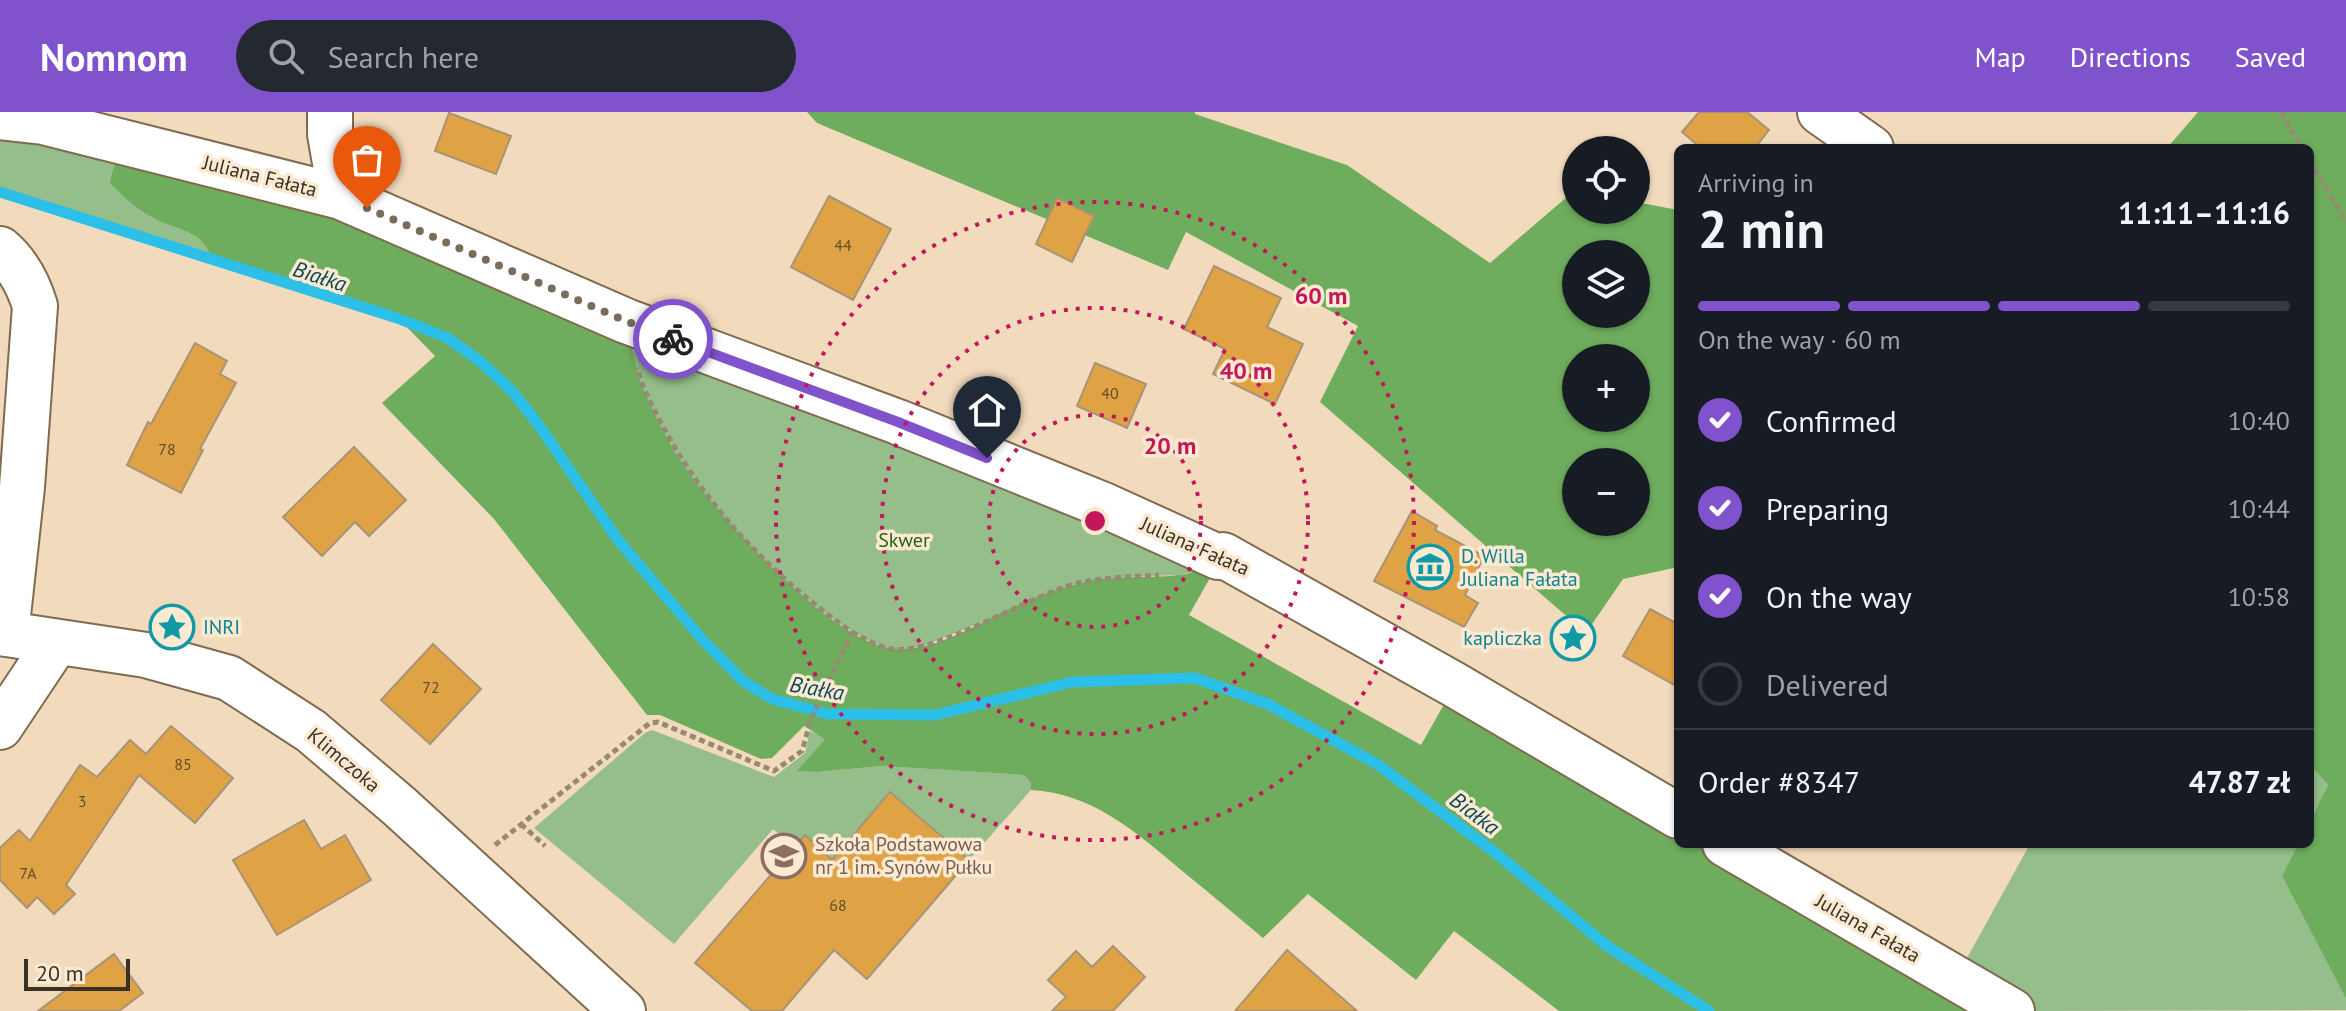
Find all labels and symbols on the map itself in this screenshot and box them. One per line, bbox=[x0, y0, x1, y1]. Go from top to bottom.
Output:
pin bbox=[333, 126, 401, 208]
street label: Juliana Fałata bbox=[199, 149, 320, 203]
house number: 44 bbox=[834, 235, 852, 255]
water label: Białka bbox=[290, 254, 351, 298]
text: 60 m bbox=[1295, 280, 1347, 311]
courier bbox=[633, 299, 713, 379]
text: 40 m bbox=[1220, 355, 1272, 386]
pin bbox=[953, 376, 1021, 458]
house number: 40 bbox=[1101, 383, 1119, 403]
text: 20 m bbox=[1144, 430, 1196, 461]
house number: 78 bbox=[158, 439, 176, 459]
centre of rings bbox=[1081, 507, 1109, 535]
street label: Juliana Fałata bbox=[1136, 510, 1254, 582]
park label: Skwer bbox=[878, 527, 930, 553]
museum icon: D. Willa Juliana Fałata bbox=[1406, 543, 1454, 591]
place label: D. Willa Juliana Fałata bbox=[1460, 543, 1578, 592]
place icon: INRI bbox=[148, 603, 196, 651]
place label: INRI bbox=[203, 614, 240, 640]
place icon: kapliczka bbox=[1549, 614, 1597, 662]
place label: kapliczka bbox=[1463, 625, 1542, 651]
water label: Białka bbox=[788, 669, 847, 707]
house number: 72 bbox=[422, 677, 440, 697]
street label: Klimczoka bbox=[302, 722, 386, 798]
house number: 85 bbox=[174, 754, 192, 774]
water label: Białka bbox=[1445, 785, 1505, 841]
house number: 3 bbox=[78, 791, 86, 811]
place label: Szkoła Podstawowa nr 1 im. Synów Pułku bbox=[815, 831, 992, 880]
school or university icon: Szkoła Podstawowa nr 1 im. Synów Pułku bbox=[760, 832, 808, 880]
house number: 7A bbox=[19, 863, 37, 883]
street label: Juliana Fałata bbox=[1810, 887, 1925, 968]
house number: 68 bbox=[829, 895, 847, 915]
scale bar bbox=[24, 955, 130, 991]

